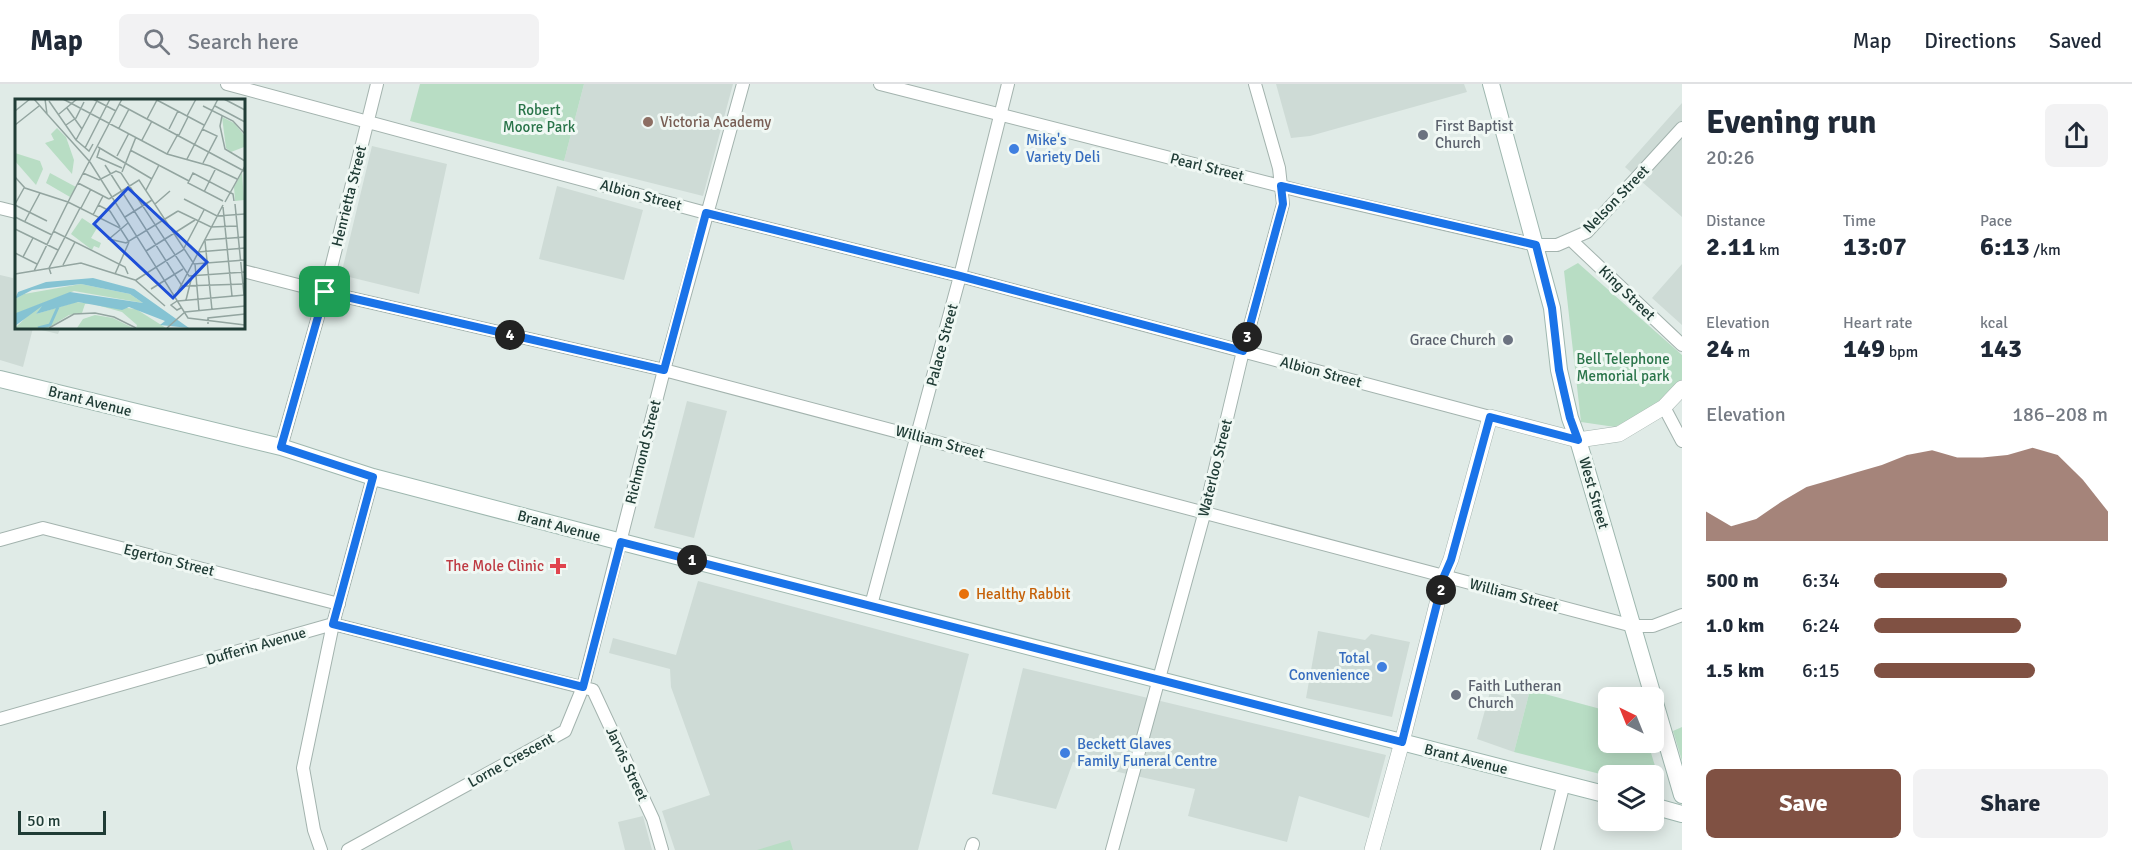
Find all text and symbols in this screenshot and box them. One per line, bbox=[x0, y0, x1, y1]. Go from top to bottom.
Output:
search box bbox=[119, 14, 539, 68]
text: Map bbox=[30, 24, 83, 58]
icon: search bbox=[140, 25, 173, 58]
text: Search here bbox=[188, 28, 299, 55]
text: Map bbox=[1853, 28, 1891, 54]
text: Directions bbox=[1924, 28, 2016, 54]
text: Saved bbox=[2049, 28, 2102, 54]
inset map bbox=[15, 99, 244, 328]
park label: Robert Moore Park bbox=[503, 101, 576, 136]
text: Evening run bbox=[1706, 102, 1876, 143]
button: share bbox=[2045, 104, 2108, 167]
place label: Victoria Academy bbox=[660, 113, 771, 131]
marker: Victoria Academy bbox=[641, 115, 655, 129]
place label: First Baptist Church bbox=[1435, 117, 1513, 152]
marker: First Baptist Church bbox=[1416, 128, 1430, 142]
place label: Mike's Variety Deli bbox=[1026, 131, 1100, 166]
marker: Mike's Variety Deli bbox=[1007, 142, 1021, 156]
street label: Henrietta Street bbox=[328, 144, 370, 248]
text: 20:26 bbox=[1706, 145, 1755, 170]
street label: Pearl Street bbox=[1168, 149, 1246, 185]
street label: Nelson Street bbox=[1579, 161, 1653, 237]
street label: Albion Street bbox=[598, 175, 684, 215]
text: Distance bbox=[1706, 211, 1766, 231]
text: Time bbox=[1843, 211, 1876, 231]
text: Pace bbox=[1980, 211, 2012, 231]
text: 2.11 bbox=[1706, 231, 1756, 263]
text: 13:07 bbox=[1843, 231, 1907, 263]
text: 6:13 bbox=[1980, 231, 2030, 263]
text: km bbox=[1756, 240, 1780, 260]
text: /km bbox=[2030, 240, 2061, 260]
street label: King Street bbox=[1595, 262, 1659, 324]
pin bbox=[299, 266, 350, 317]
icon: arrive bbox=[308, 275, 341, 308]
street label: Palace Street bbox=[922, 302, 962, 388]
text: Elevation bbox=[1706, 313, 1770, 333]
text: Heart rate bbox=[1843, 313, 1912, 333]
text: kcal bbox=[1980, 313, 2008, 333]
pin: 4 bbox=[495, 320, 525, 350]
pin: 3 bbox=[1232, 322, 1262, 352]
text: 4 bbox=[506, 325, 514, 345]
text: 3 bbox=[1243, 327, 1251, 347]
place label: Grace Church bbox=[1410, 331, 1496, 349]
marker: Grace Church bbox=[1501, 333, 1515, 347]
text: 24 bbox=[1706, 333, 1734, 365]
text: 149 bbox=[1843, 333, 1885, 365]
text: 143 bbox=[1980, 333, 2022, 365]
text: m bbox=[1734, 342, 1750, 362]
text: bpm bbox=[1885, 342, 1918, 362]
park label: Bell Telephone Memorial park bbox=[1576, 350, 1670, 385]
street label: Albion Street bbox=[1278, 352, 1364, 392]
street label: Brant Avenue bbox=[46, 382, 134, 420]
street label: Richmond Street bbox=[621, 398, 665, 506]
text: Elevation bbox=[1706, 402, 1786, 427]
text: 186–208 m bbox=[2012, 402, 2108, 427]
street label: Waterloo Street bbox=[1194, 417, 1236, 519]
street label: William Street bbox=[894, 421, 986, 463]
street label: West Street bbox=[1575, 455, 1613, 531]
street label: Brant Avenue bbox=[515, 506, 603, 546]
street label: Egerton Street bbox=[122, 540, 216, 580]
pin: 1 bbox=[677, 545, 707, 575]
text: 1 bbox=[688, 550, 696, 570]
place label: The Mole Clinic bbox=[446, 557, 544, 575]
marker: The Mole Clinic bbox=[549, 557, 567, 575]
text: 500 m bbox=[1706, 568, 1759, 593]
text: 6:34 bbox=[1802, 568, 1840, 593]
street label: William Street bbox=[1468, 574, 1560, 616]
pin: 2 bbox=[1426, 575, 1456, 605]
text: 2 bbox=[1437, 580, 1445, 600]
place label: Healthy Rabbit bbox=[976, 585, 1070, 603]
marker: Healthy Rabbit bbox=[957, 587, 971, 601]
text: 1.0 km bbox=[1706, 613, 1764, 638]
text: 6:24 bbox=[1802, 613, 1840, 638]
street label: Dufferin Avenue bbox=[204, 623, 308, 669]
place label: Total Convenience bbox=[1289, 649, 1370, 684]
text: 1.5 km bbox=[1706, 658, 1764, 683]
text: 6:15 bbox=[1802, 658, 1840, 683]
marker: Total Convenience bbox=[1375, 660, 1389, 674]
place label: Faith Lutheran Church bbox=[1468, 677, 1561, 712]
north arrow bbox=[1598, 687, 1664, 753]
map controls bbox=[1598, 687, 1664, 831]
marker: Faith Lutheran Church bbox=[1449, 688, 1463, 702]
street label: Jarvis Street bbox=[602, 724, 652, 804]
street label: Lorne Crescent bbox=[465, 729, 557, 791]
place label: Beckett Glaves Family Funeral Centre bbox=[1077, 735, 1217, 770]
street label: Brant Avenue bbox=[1422, 740, 1510, 778]
marker: Beckett Glaves Family Funeral Centre bbox=[1058, 746, 1072, 760]
button: layers bbox=[1598, 765, 1664, 831]
button: Save bbox=[1706, 769, 1901, 838]
button: Share bbox=[1913, 769, 2108, 838]
scale bar bbox=[18, 808, 106, 836]
text: 50 m bbox=[27, 811, 61, 831]

